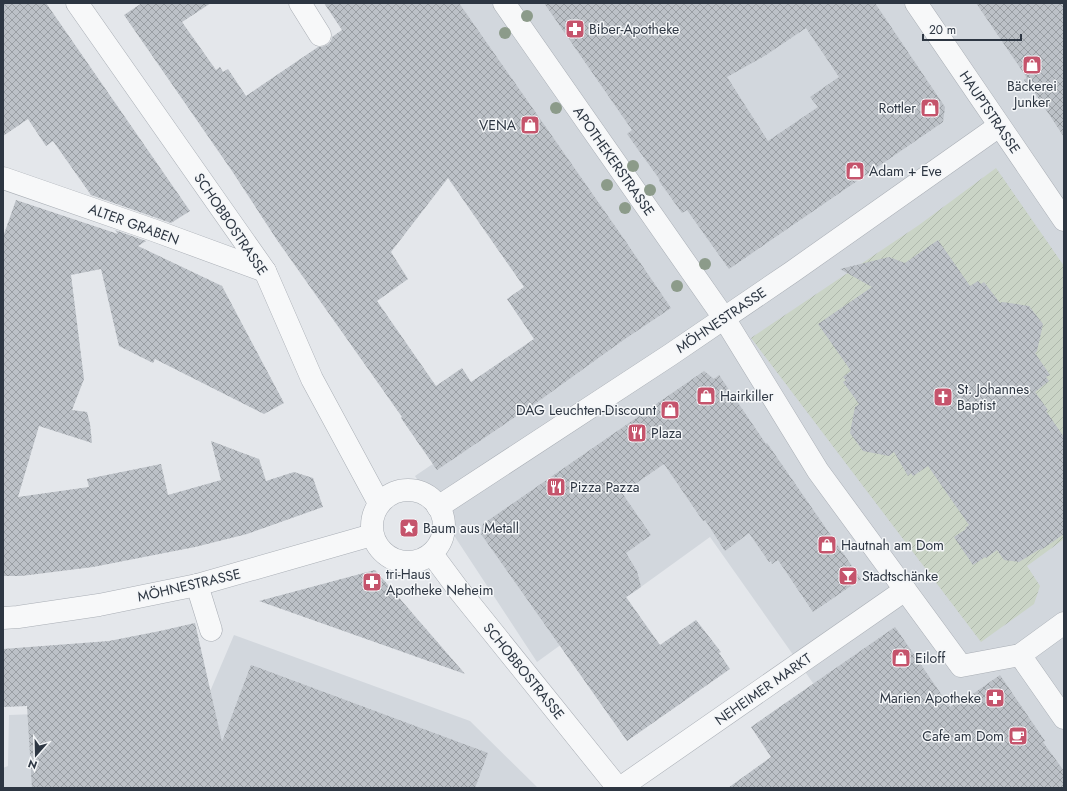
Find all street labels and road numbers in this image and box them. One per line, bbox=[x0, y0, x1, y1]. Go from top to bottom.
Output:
street label: HAUPTSTRASSE bbox=[955, 67, 1025, 157]
street label: APOTHEKERSTRASSE bbox=[569, 102, 659, 220]
street label: SCHOBBOSTRASSE bbox=[189, 169, 273, 279]
street label: ALTER GRABEN bbox=[86, 198, 182, 250]
street label: MÖHNESTRASSE bbox=[672, 282, 770, 358]
street label: MÖHNESTRASSE bbox=[135, 563, 243, 607]
street label: SCHOBBOSTRASSE bbox=[479, 618, 569, 724]
street label: NEHEIMER MARKT bbox=[711, 648, 816, 730]

